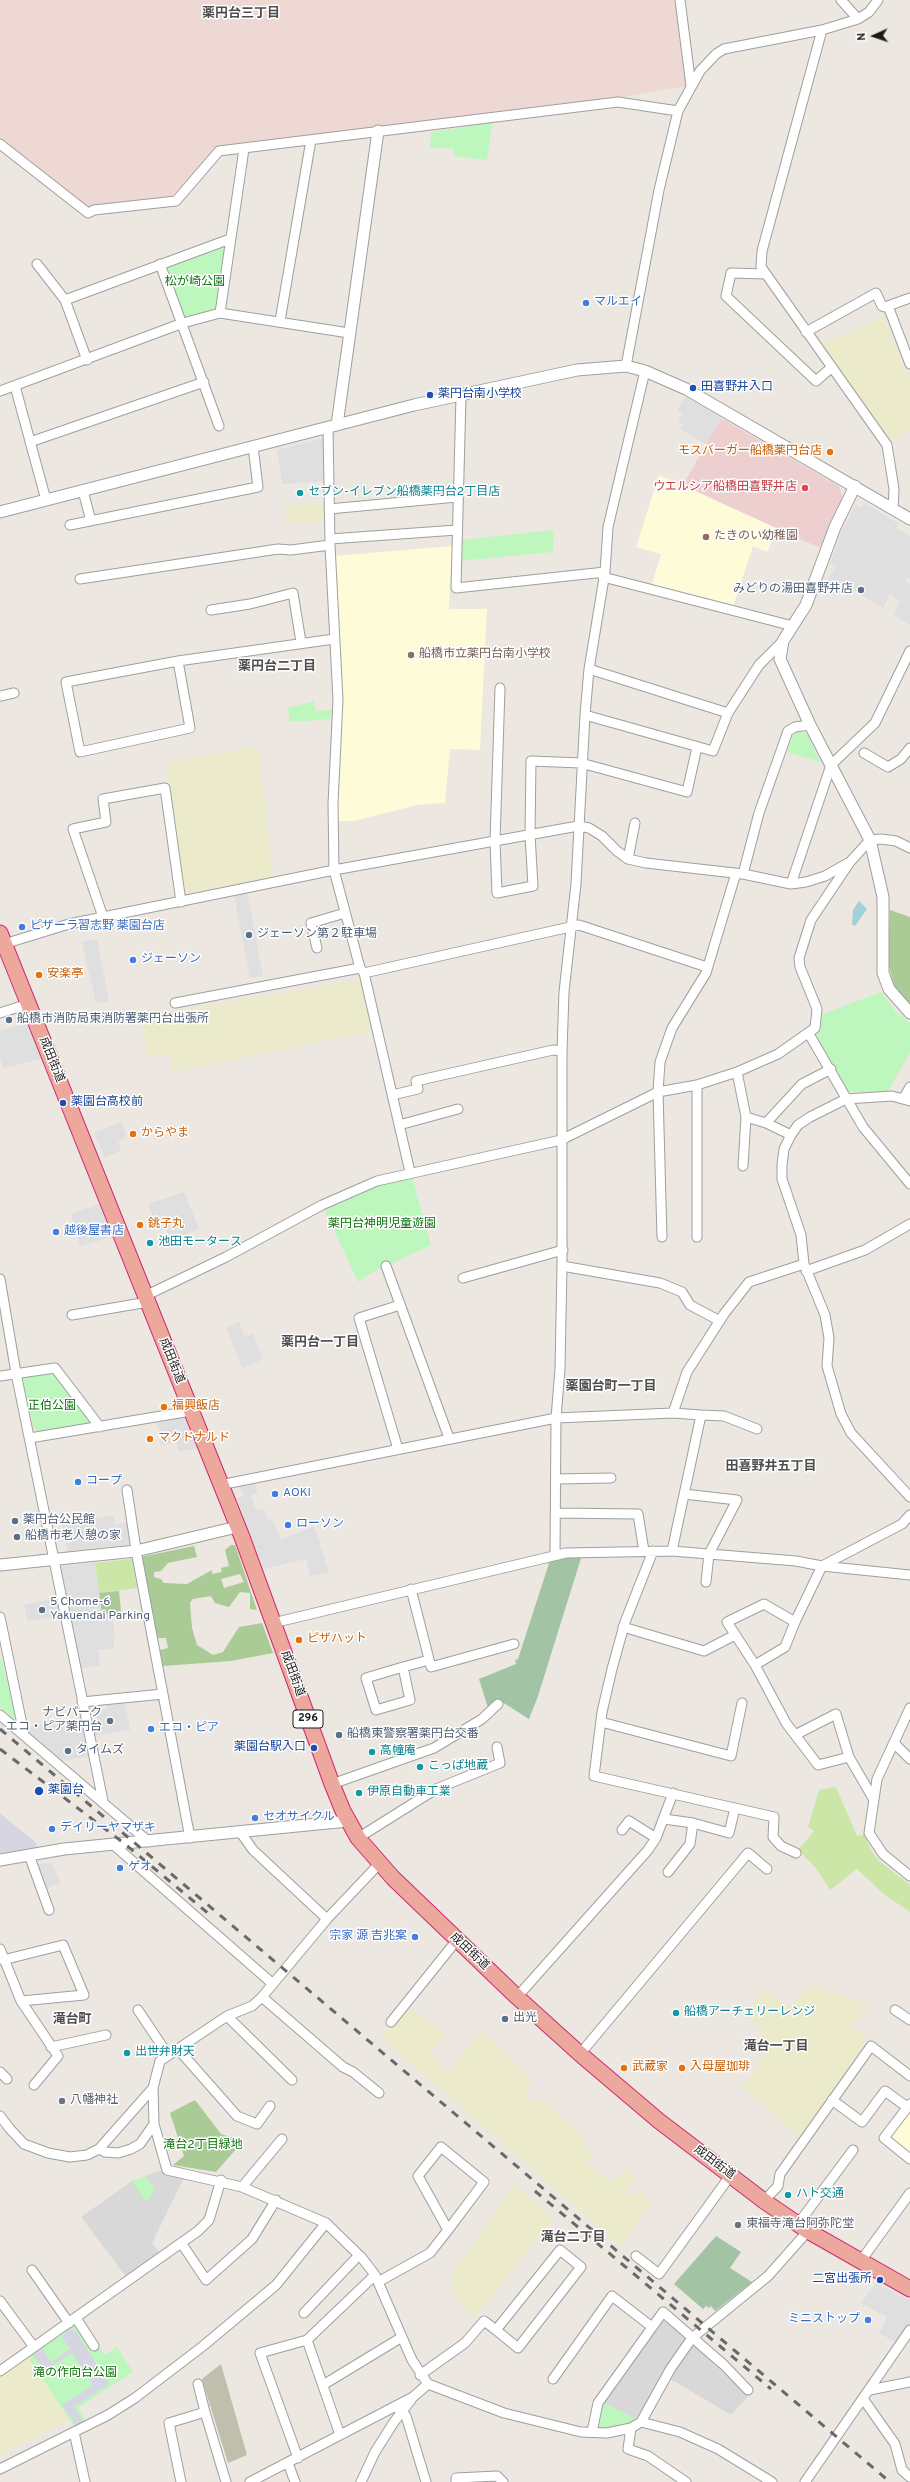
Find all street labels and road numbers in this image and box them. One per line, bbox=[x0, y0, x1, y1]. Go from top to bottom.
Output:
street label: 成田街道 bbox=[35, 1035, 67, 1085]
street label: 成田街道 bbox=[155, 1336, 187, 1386]
street label: 成田街道 bbox=[277, 1649, 307, 1699]
road number: 296 bbox=[293, 1710, 323, 1728]
street label: 成田街道 bbox=[447, 1930, 491, 1974]
street label: 成田街道 bbox=[690, 2143, 738, 2183]

